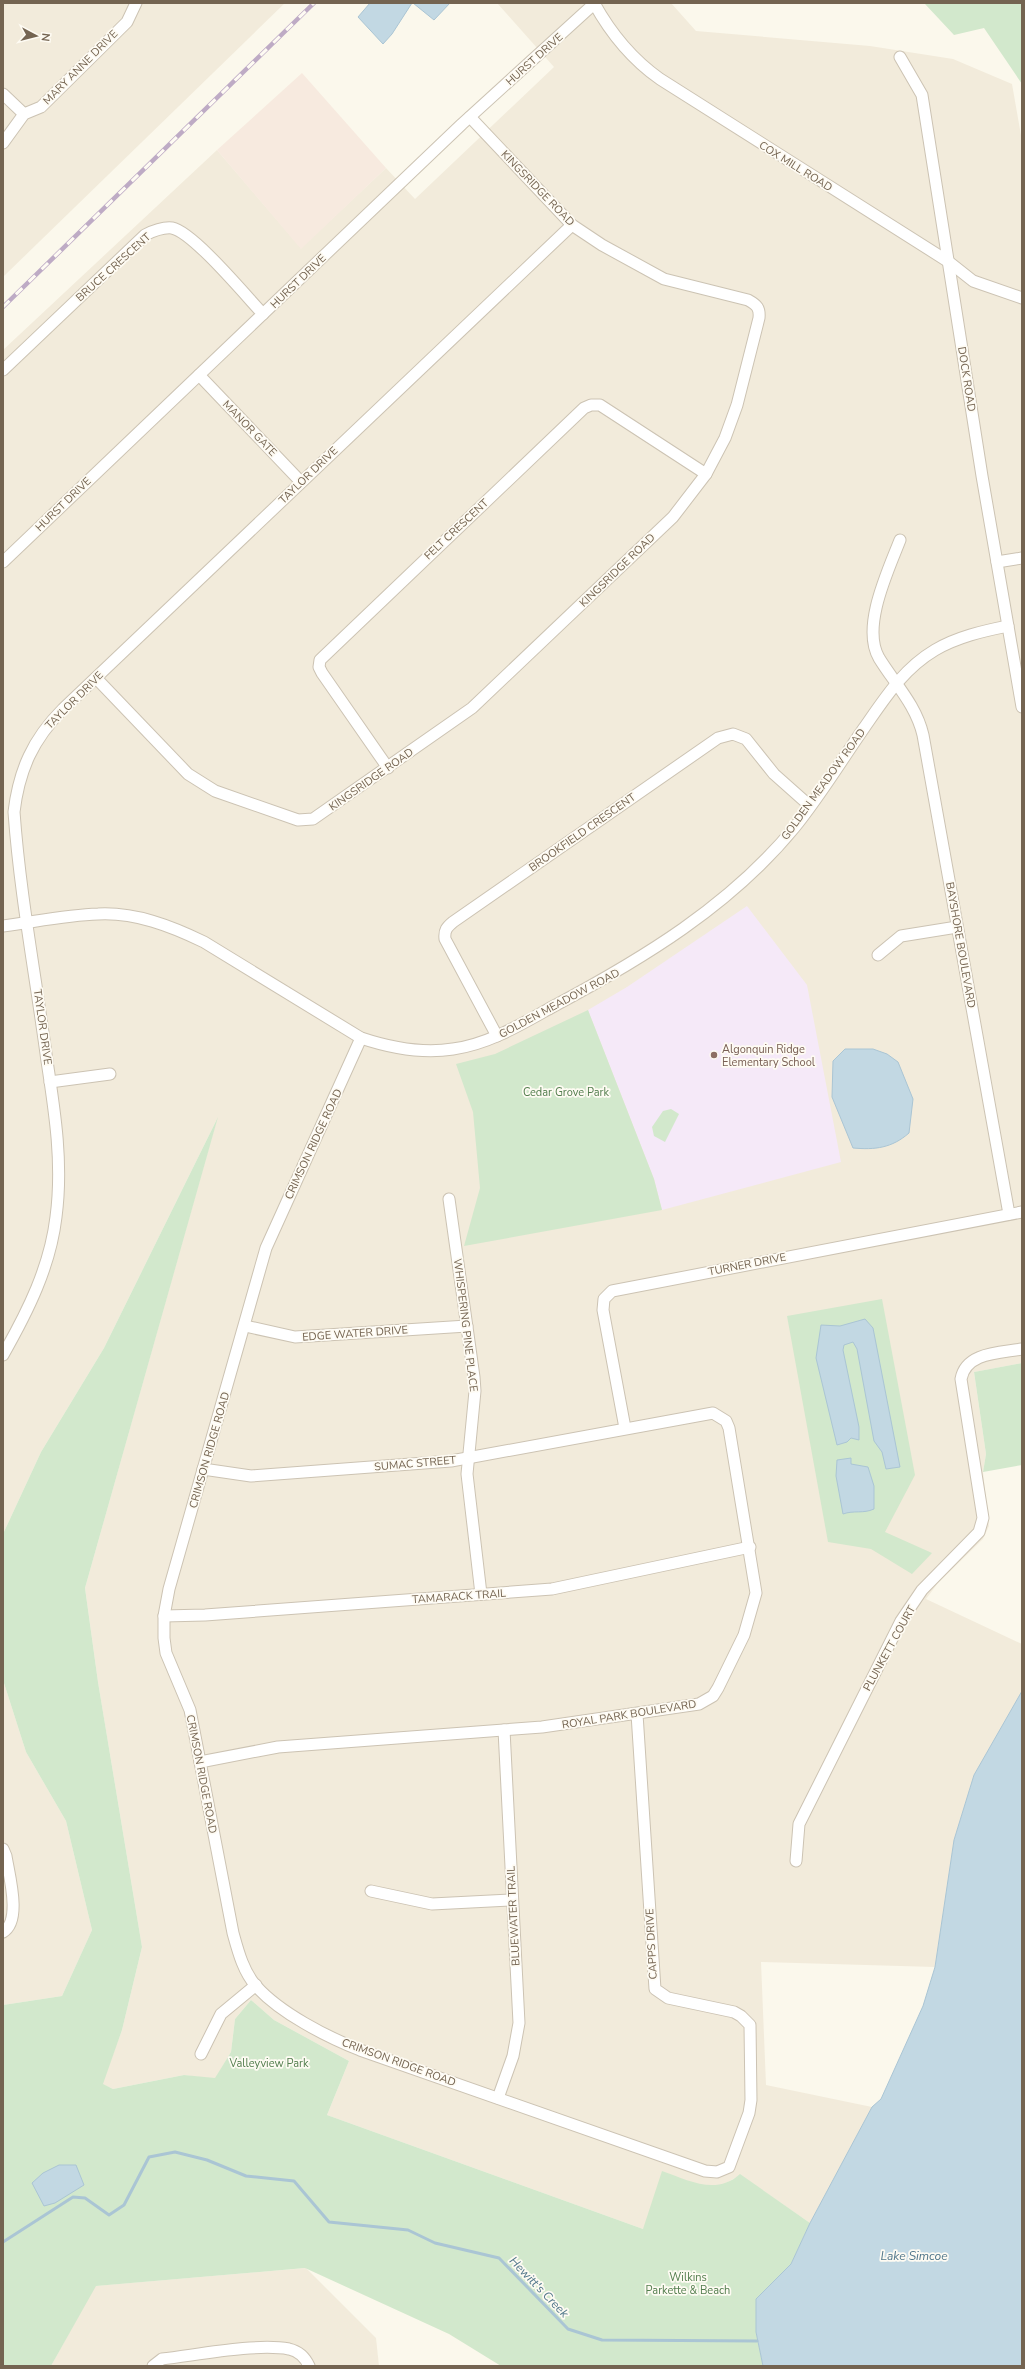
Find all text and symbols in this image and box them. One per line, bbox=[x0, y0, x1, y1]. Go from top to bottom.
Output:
north arrow bbox=[16, 16, 56, 56]
street label: MARY ANNE DRIVE bbox=[40, 27, 120, 107]
street label: HURST DRIVE bbox=[503, 30, 566, 89]
street label: COX MILL ROAD bbox=[756, 138, 835, 195]
street label: KINGSRIDGE ROAD bbox=[498, 147, 578, 230]
street label: BRUCE CRESCENT bbox=[73, 229, 154, 305]
street label: HURST DRIVE bbox=[267, 251, 329, 312]
street label: DOCK ROAD bbox=[954, 346, 979, 413]
street label: MANOR GATE bbox=[219, 397, 280, 460]
street label: TAYLOR DRIVE bbox=[276, 443, 341, 507]
street label: HURST DRIVE bbox=[32, 474, 94, 535]
street label: FELT CRESCENT bbox=[421, 495, 492, 563]
street label: KINGSRIDGE ROAD bbox=[576, 530, 659, 610]
street label: TAYLOR DRIVE bbox=[42, 668, 107, 733]
street label: GOLDEN MEADOW ROAD bbox=[778, 725, 869, 843]
street label: KINGSRIDGE ROAD bbox=[326, 745, 417, 814]
street label: BROOKFIELD CRESCENT bbox=[526, 790, 639, 875]
street label: BAYSHORE BOULEVARD bbox=[942, 881, 979, 1009]
street label: GOLDEN MEADOW ROAD bbox=[496, 965, 622, 1042]
street label: TAYLOR DRIVE bbox=[30, 988, 55, 1066]
place label: Algonquin Ridge Elementary School bbox=[722, 1042, 816, 1070]
marker: Algonquin Ridge Elementary School bbox=[709, 1050, 719, 1060]
park label: Cedar Grove Park bbox=[523, 1085, 609, 1100]
street label: CRIMSON RIDGE ROAD bbox=[281, 1086, 346, 1202]
street label: TURNER DRIVE bbox=[707, 1250, 787, 1279]
street label: WHISPERING PINE PLACE bbox=[450, 1258, 481, 1393]
street label: EDGE WATER DRIVE bbox=[302, 1322, 408, 1345]
street label: CRIMSON RIDGE ROAD bbox=[186, 1390, 233, 1510]
street label: SUMAC STREET bbox=[373, 1452, 457, 1475]
street label: TAMARACK TRAIL bbox=[412, 1586, 507, 1607]
street label: PLUNKETT COURT bbox=[860, 1603, 919, 1694]
street label: ROYAL PARK BOULEVARD bbox=[561, 1696, 697, 1733]
street label: CRIMSON RIDGE ROAD bbox=[183, 1714, 220, 1835]
street label: BLUEWATER TRAIL bbox=[503, 1866, 524, 1966]
street label: CAPPS DRIVE bbox=[642, 1908, 661, 1980]
street label: CRIMSON RIDGE ROAD bbox=[340, 2035, 458, 2090]
park label: Valleyview Park bbox=[229, 2056, 309, 2071]
water label: Lake Simcoe bbox=[880, 2248, 948, 2264]
water label: Hewitt's Creek bbox=[506, 2253, 573, 2322]
park label: Wilkins Parkette & Beach bbox=[646, 2270, 730, 2298]

